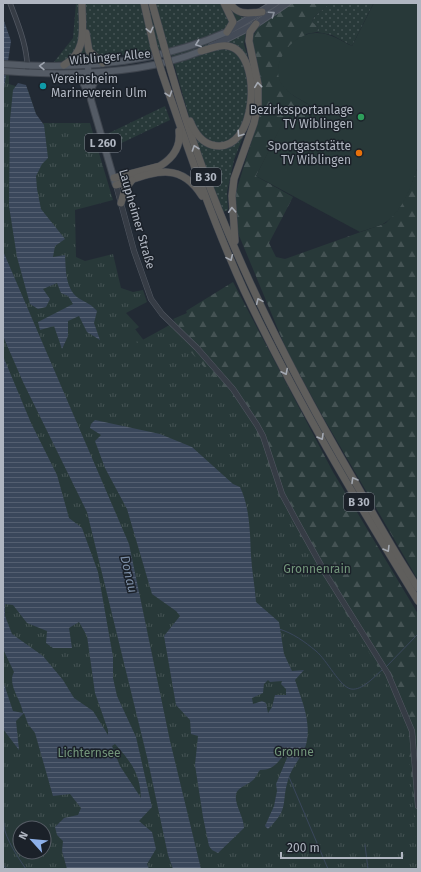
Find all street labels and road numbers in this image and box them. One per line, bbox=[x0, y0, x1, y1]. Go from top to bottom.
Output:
street label: Wiblinger Allee bbox=[69, 46, 151, 68]
road number: L 260 bbox=[85, 134, 121, 152]
street label: Laupheimer Straße bbox=[116, 167, 158, 271]
road number: B 30 bbox=[191, 168, 221, 186]
road number: B 30 bbox=[344, 493, 374, 511]

